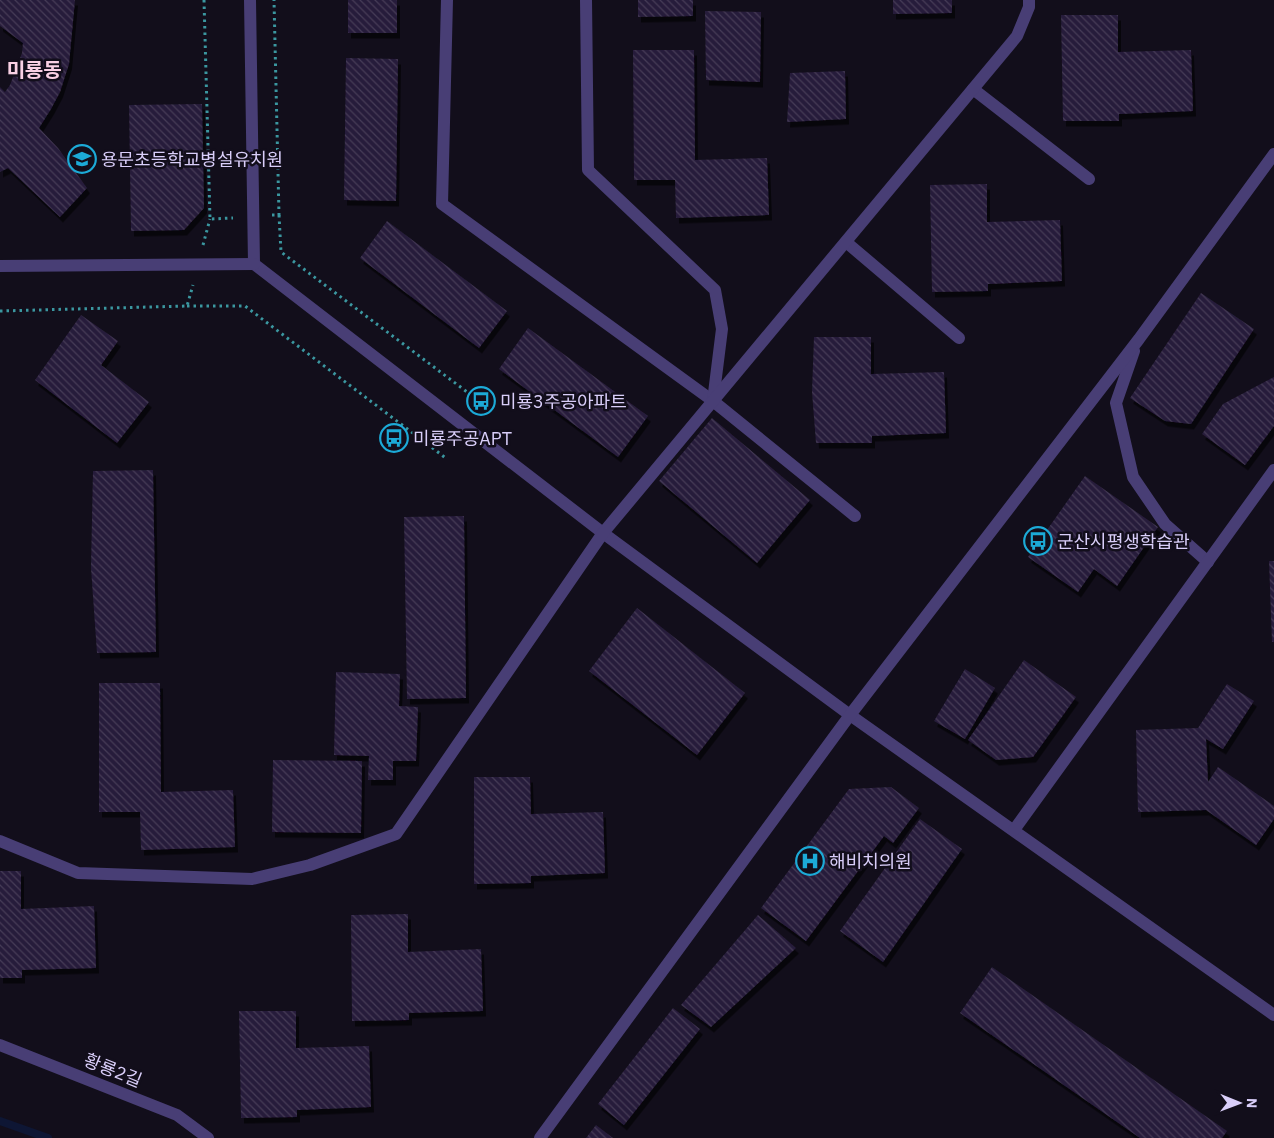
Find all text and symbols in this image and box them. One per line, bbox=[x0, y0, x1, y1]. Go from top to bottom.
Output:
district label: 미룡동 bbox=[6, 56, 62, 83]
school or university icon: 용문초등학교병설유치원 bbox=[67, 144, 97, 174]
place label: 용문초등학교병설유치원 bbox=[101, 148, 283, 171]
bus stop icon: 미룡3주공아파트 bbox=[466, 386, 496, 416]
place label: 미룡3주공아파트 bbox=[500, 390, 627, 413]
bus stop icon: 미룡주공APT bbox=[379, 423, 409, 453]
place label: 미룡주공APT bbox=[413, 427, 512, 450]
bus stop icon: 군산시평생학습관 bbox=[1023, 526, 1053, 556]
place label: 군산시평생학습관 bbox=[1057, 530, 1190, 553]
hospital icon: 해비치의원 bbox=[795, 846, 825, 876]
place label: 해비치의원 bbox=[829, 850, 912, 873]
street label: 황룡2길 bbox=[81, 1048, 145, 1092]
north arrow bbox=[1214, 1078, 1264, 1128]
text: N bbox=[1243, 1098, 1261, 1108]

